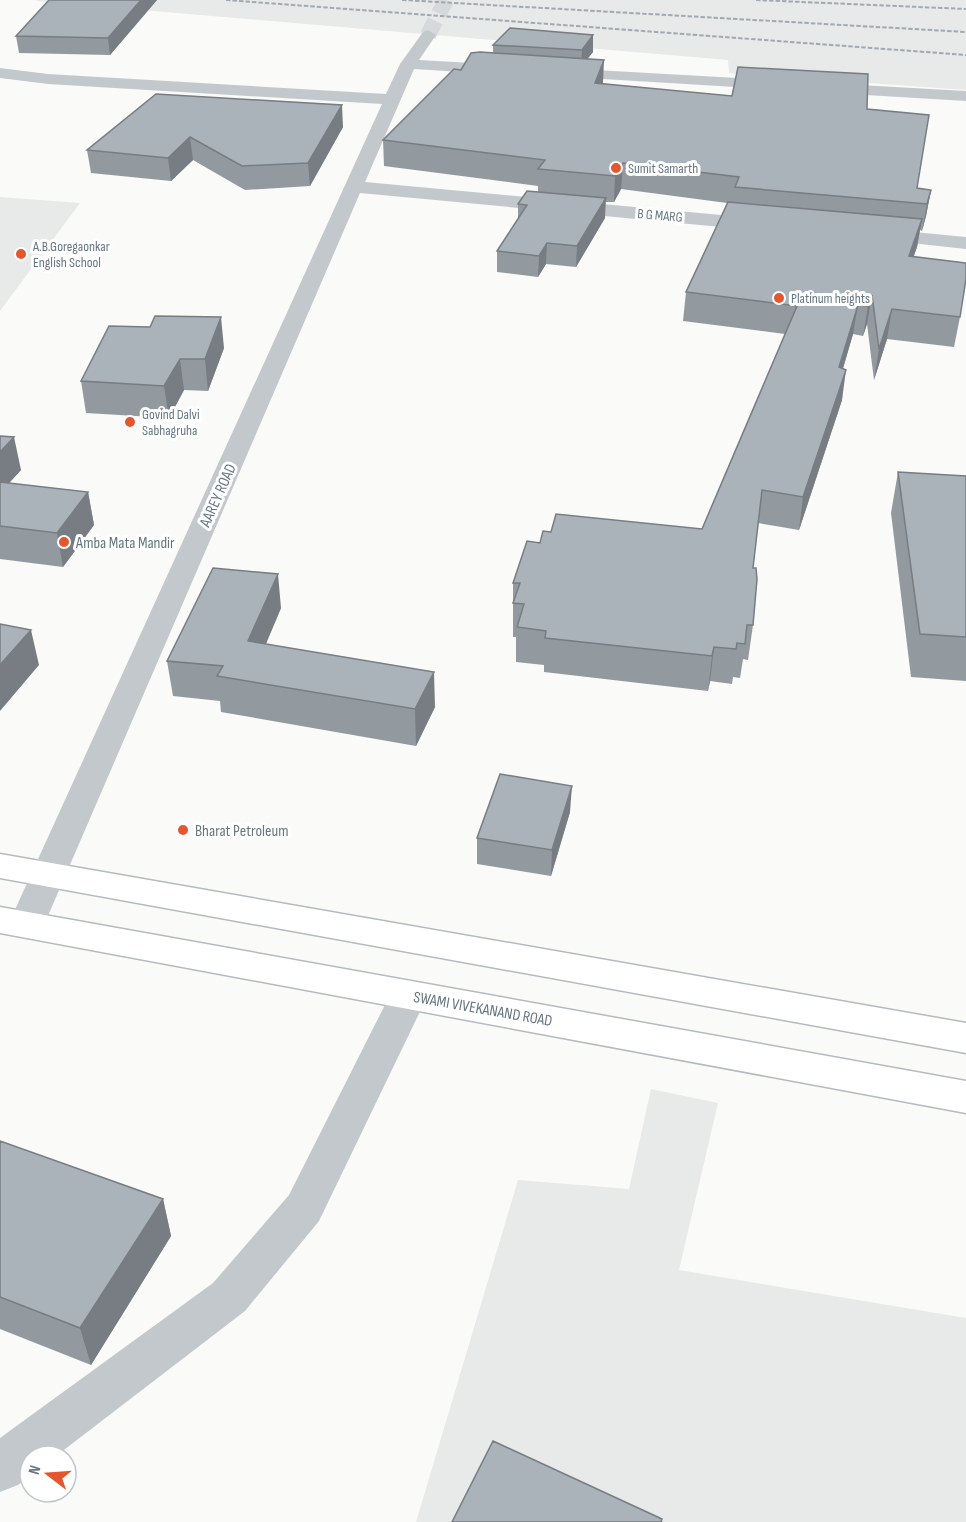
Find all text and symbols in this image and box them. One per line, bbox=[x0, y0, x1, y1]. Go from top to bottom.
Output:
place label: Sumit Samarth bbox=[628, 160, 698, 177]
marker: Sumit Samarth bbox=[609, 161, 623, 175]
street label: B G MARG bbox=[637, 205, 683, 226]
place label: A.B.Goregaonkar English School bbox=[32, 238, 110, 271]
marker: A.B.Goregaonkar English School bbox=[14, 247, 28, 261]
place label: Platinum heights bbox=[791, 290, 870, 307]
marker: Platinum heights bbox=[772, 291, 786, 305]
place label: Govind Dalvi Sabhagruha bbox=[142, 406, 200, 439]
marker: Govind Dalvi Sabhagruha bbox=[123, 415, 137, 429]
street label: AAREY ROAD bbox=[196, 461, 241, 531]
place label: Amba Mata Mandir bbox=[75, 534, 175, 553]
marker: Amba Mata Mandir bbox=[57, 535, 71, 549]
place label: Bharat Petroleum bbox=[195, 822, 288, 841]
marker: Bharat Petroleum bbox=[176, 823, 190, 837]
street label: SWAMI VIVEKANAND ROAD bbox=[412, 988, 554, 1031]
north arrow bbox=[18, 1444, 78, 1504]
text: N bbox=[25, 1463, 45, 1477]

